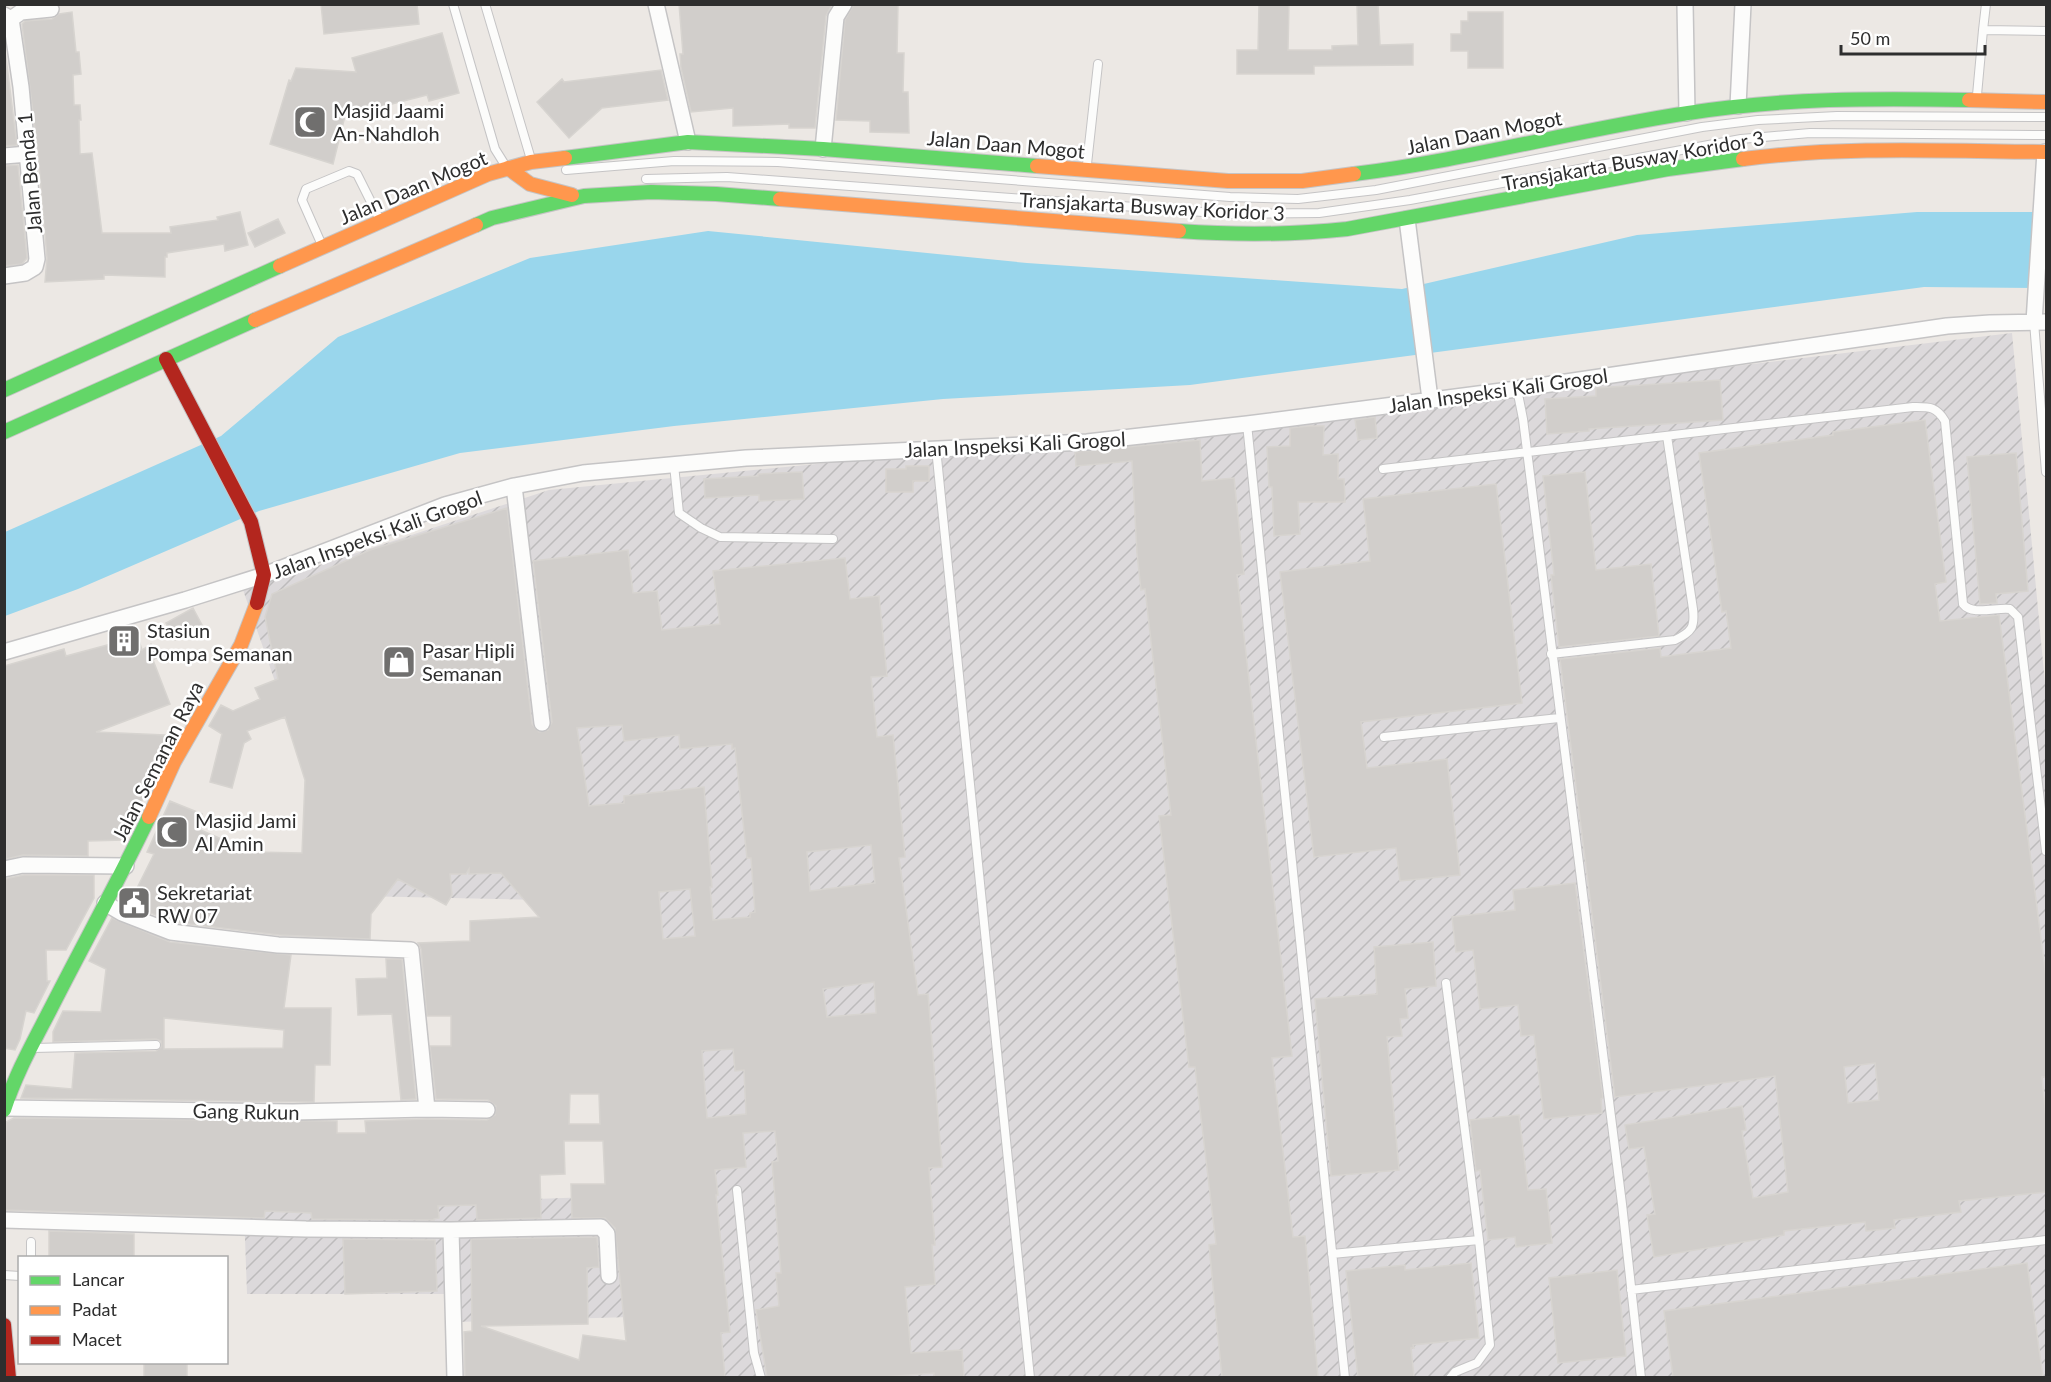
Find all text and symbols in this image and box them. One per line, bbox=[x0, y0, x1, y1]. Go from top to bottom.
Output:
scale bar bbox=[1841, 18, 1985, 56]
text: 50 m bbox=[1850, 27, 1890, 49]
place label: Masjid Jaami An-Nahdloh bbox=[333, 98, 444, 145]
mosque icon: Masjid Jaami An-Nahdloh bbox=[292, 104, 328, 140]
street label: Jalan Daan Mogot bbox=[1404, 105, 1564, 159]
street label: Jalan Benda 1 bbox=[12, 112, 46, 234]
street label: Jalan Daan Mogot bbox=[926, 125, 1086, 163]
street label: Transjakarta Busway Koridor 3 bbox=[1500, 125, 1766, 195]
street label: Jalan Daan Mogot bbox=[336, 145, 490, 229]
street label: Transjakarta Busway Koridor 3 bbox=[1019, 187, 1285, 225]
street label: Jalan Inspeksi Kali Grogol bbox=[1387, 363, 1609, 417]
street label: Jalan Inspeksi Kali Grogol bbox=[904, 426, 1126, 462]
street label: Jalan Inspeksi Kali Grogol bbox=[269, 485, 485, 583]
place label: Stasiun Pompa Semanan bbox=[147, 618, 293, 665]
building icon: Stasiun Pompa Semanan bbox=[106, 623, 142, 659]
place label: Pasar Hipli Semanan bbox=[422, 638, 515, 685]
shop icon: Pasar Hipli Semanan bbox=[381, 644, 417, 680]
street label: Jalan Semanan Raya bbox=[106, 677, 208, 845]
place label: Masjid Jami Al Amin bbox=[195, 808, 296, 855]
mosque icon: Masjid Jami Al Amin bbox=[154, 814, 190, 850]
place label: Sekretariat RW 07 bbox=[157, 880, 252, 927]
public building icon: Sekretariat RW 07 bbox=[116, 885, 152, 921]
street label: Gang Rukun bbox=[192, 1098, 300, 1124]
legend bbox=[18, 1256, 228, 1364]
text: Lancar bbox=[72, 1268, 125, 1290]
text: Padat bbox=[72, 1298, 117, 1320]
text: Macet bbox=[72, 1328, 122, 1350]

